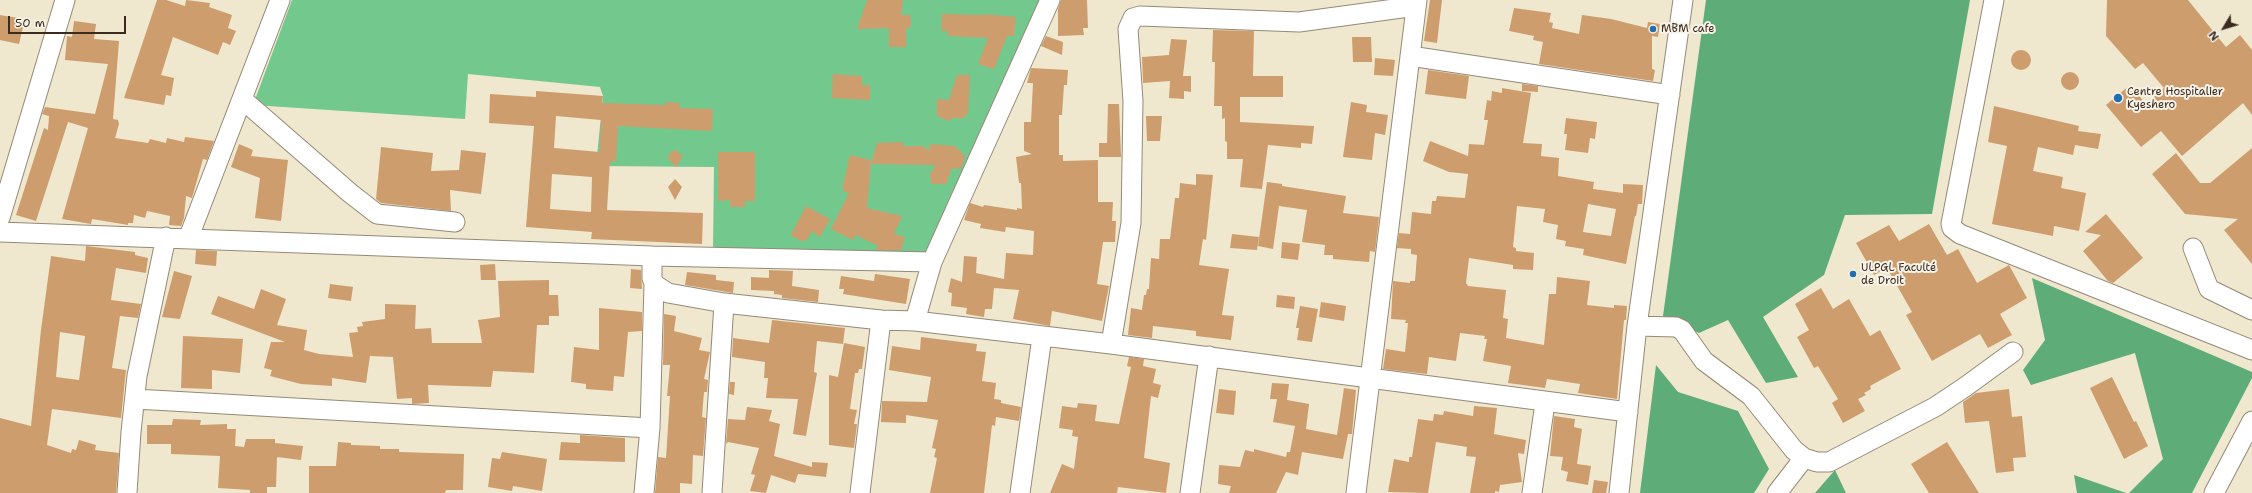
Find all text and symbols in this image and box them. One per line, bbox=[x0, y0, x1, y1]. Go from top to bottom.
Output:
scale bar bbox=[10, 8, 128, 34]
north arrow bbox=[2204, 8, 2244, 48]
text: 50 m bbox=[15, 15, 45, 31]
place label: MBM cafe bbox=[1661, 22, 1714, 36]
marker: MBM cafe bbox=[1648, 24, 1658, 34]
text: N bbox=[2206, 28, 2223, 44]
place label: Centre Hospitalier Kyeshero bbox=[2127, 85, 2223, 111]
marker: Centre Hospitalier Kyeshero bbox=[2112, 92, 2124, 104]
place label: ULPGL Faculté de Droit bbox=[1861, 261, 1936, 287]
marker: ULPGL Faculté de Droit bbox=[1848, 269, 1858, 279]

